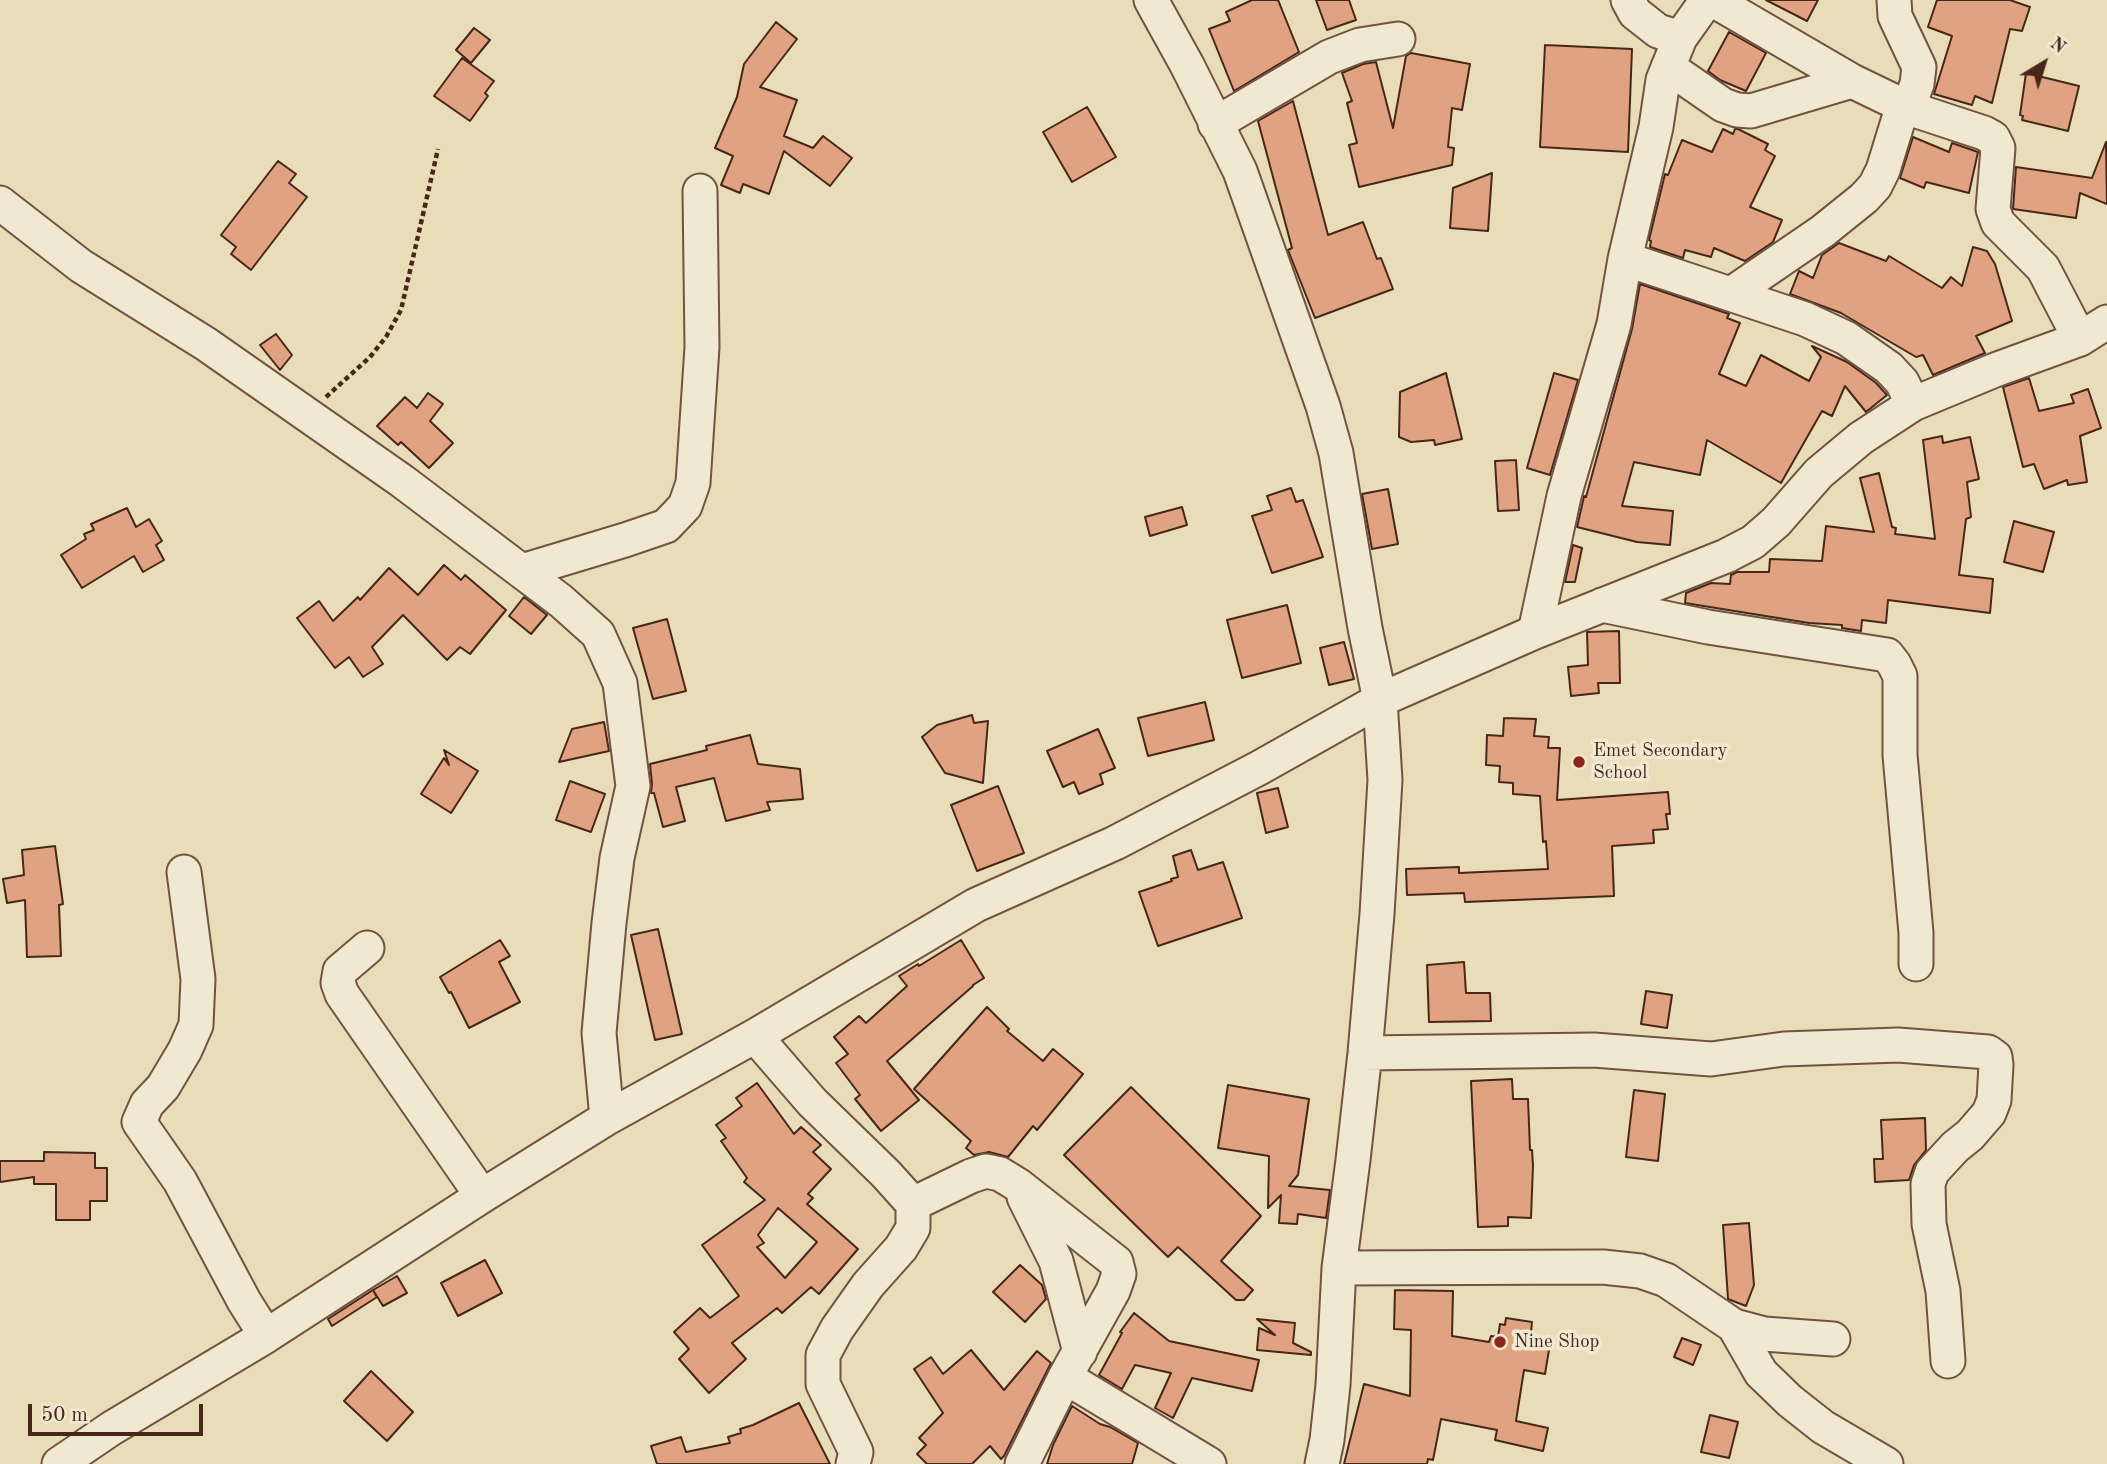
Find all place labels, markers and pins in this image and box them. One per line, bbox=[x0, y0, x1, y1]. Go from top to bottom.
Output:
place label: Emet Secondary School bbox=[1593, 740, 1728, 784]
marker: Emet Secondary School bbox=[1571, 754, 1587, 770]
place label: Nine Shop bbox=[1514, 1331, 1599, 1353]
marker: Nine Shop bbox=[1492, 1334, 1508, 1350]

